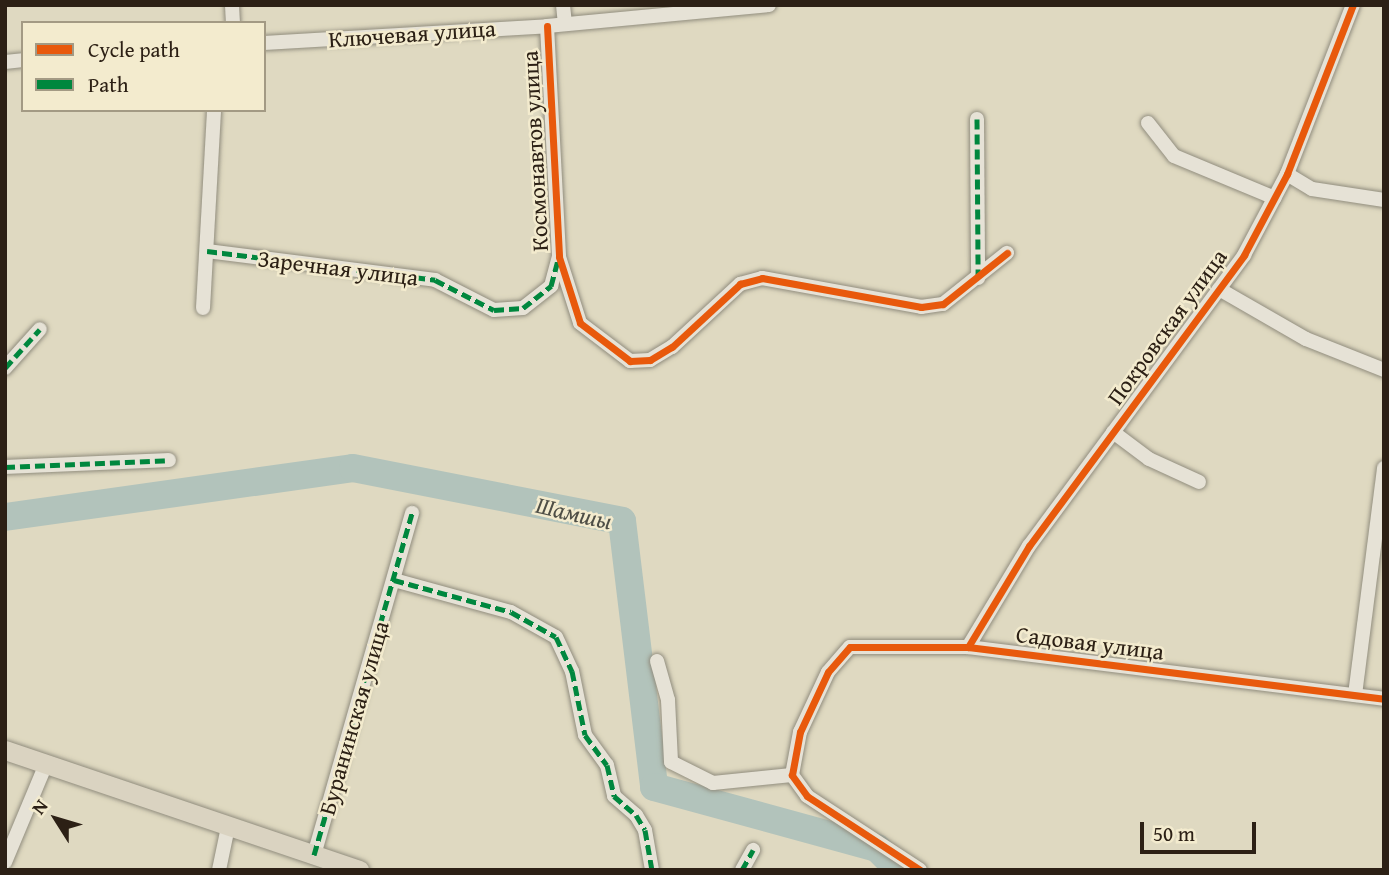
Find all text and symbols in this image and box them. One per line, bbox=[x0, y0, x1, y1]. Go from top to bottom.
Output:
street label: Ключевая улица bbox=[328, 14, 496, 54]
legend bbox=[21, 21, 266, 112]
text: Cycle path bbox=[88, 34, 180, 65]
street label: Космонавтов улица bbox=[516, 50, 554, 252]
text: Path bbox=[88, 69, 128, 100]
street label: Заречная улица bbox=[256, 244, 420, 292]
street label: Покровская улица bbox=[1101, 244, 1233, 410]
water label: Шамшы bbox=[533, 490, 615, 536]
street label: Буранинская улица bbox=[313, 618, 395, 818]
street label: Садовая улица bbox=[1015, 620, 1165, 666]
north arrow bbox=[21, 784, 91, 854]
text: N bbox=[24, 793, 54, 820]
scale bar bbox=[1144, 808, 1260, 852]
text: 50 m bbox=[1153, 818, 1195, 849]

